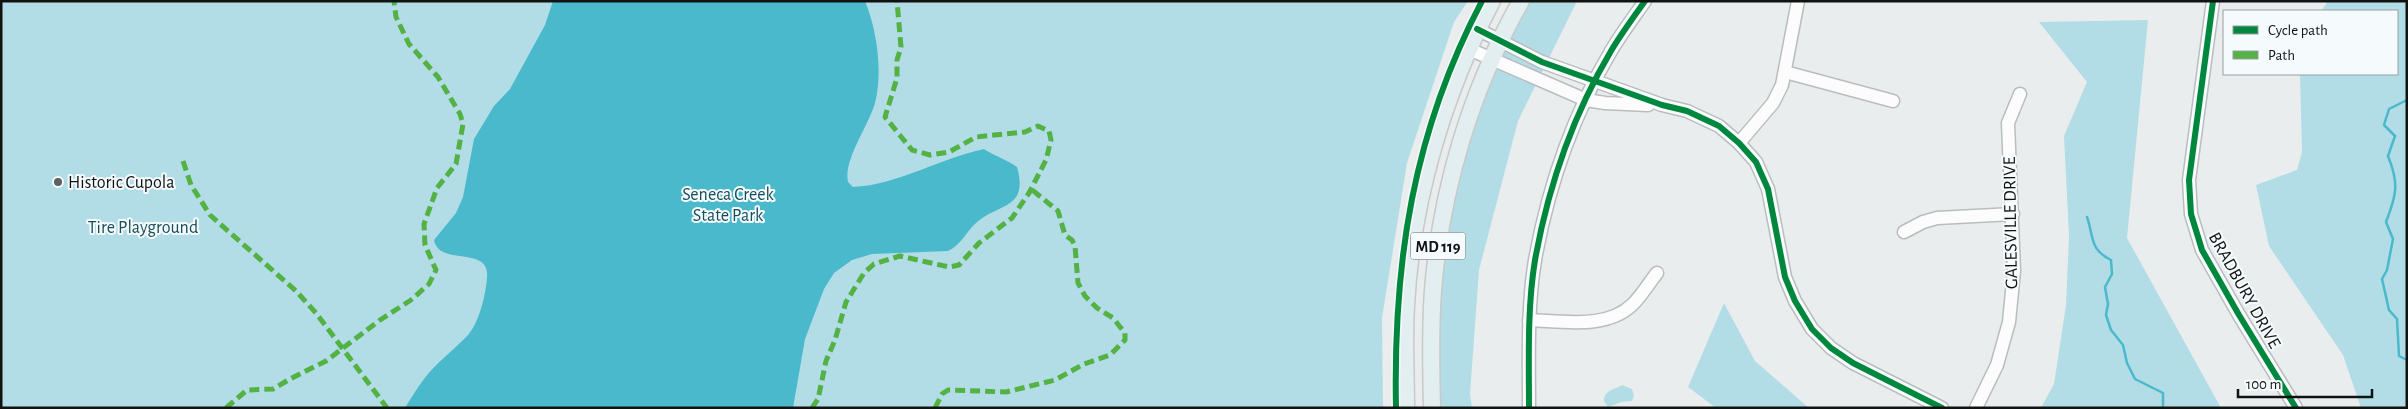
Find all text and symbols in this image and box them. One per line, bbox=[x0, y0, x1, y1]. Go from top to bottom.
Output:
legend bbox=[2223, 10, 2398, 75]
text: Cycle path bbox=[2268, 23, 2328, 38]
text: Path bbox=[2268, 48, 2295, 63]
street label: GALESVILLE DRIVE bbox=[2001, 156, 2021, 289]
place label: Historic Cupola bbox=[68, 174, 175, 192]
marker: Historic Cupola bbox=[52, 176, 64, 188]
park label: Seneca Creek State Park bbox=[682, 186, 775, 225]
park label: Tire Playground bbox=[88, 219, 198, 237]
street label: BRADBURY DRIVE bbox=[2205, 229, 2284, 352]
road number: MD 119 bbox=[1410, 232, 1466, 260]
scale bar bbox=[2238, 366, 2372, 398]
text: 100 m bbox=[2246, 377, 2281, 392]

